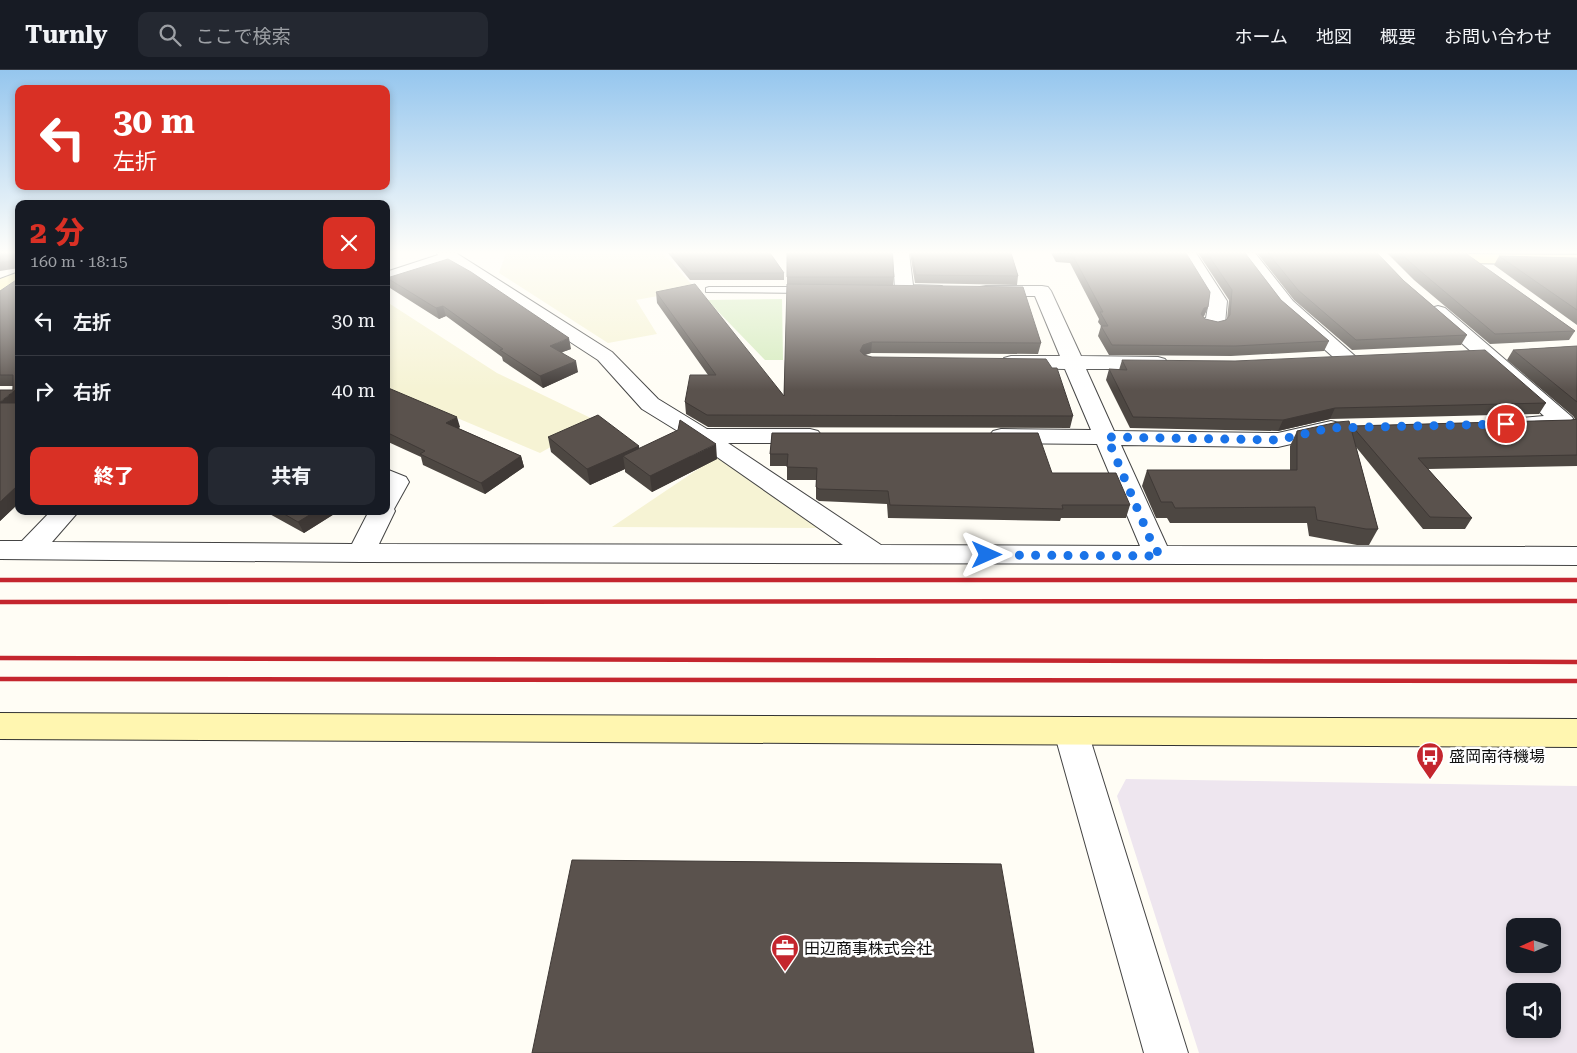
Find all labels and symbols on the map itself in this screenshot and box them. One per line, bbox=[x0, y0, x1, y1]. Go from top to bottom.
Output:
pin bbox=[1485, 403, 1527, 445]
position arrow bbox=[960, 528, 1012, 580]
bus stop icon: 盛岡南待機場 bbox=[1415, 741, 1445, 780]
place label: 盛岡南待機場 bbox=[1449, 747, 1545, 766]
north arrow bbox=[1506, 918, 1561, 972]
office icon: 田辺商事株式会社 bbox=[770, 933, 800, 972]
place label: 田辺商事株式会社 bbox=[804, 939, 932, 958]

